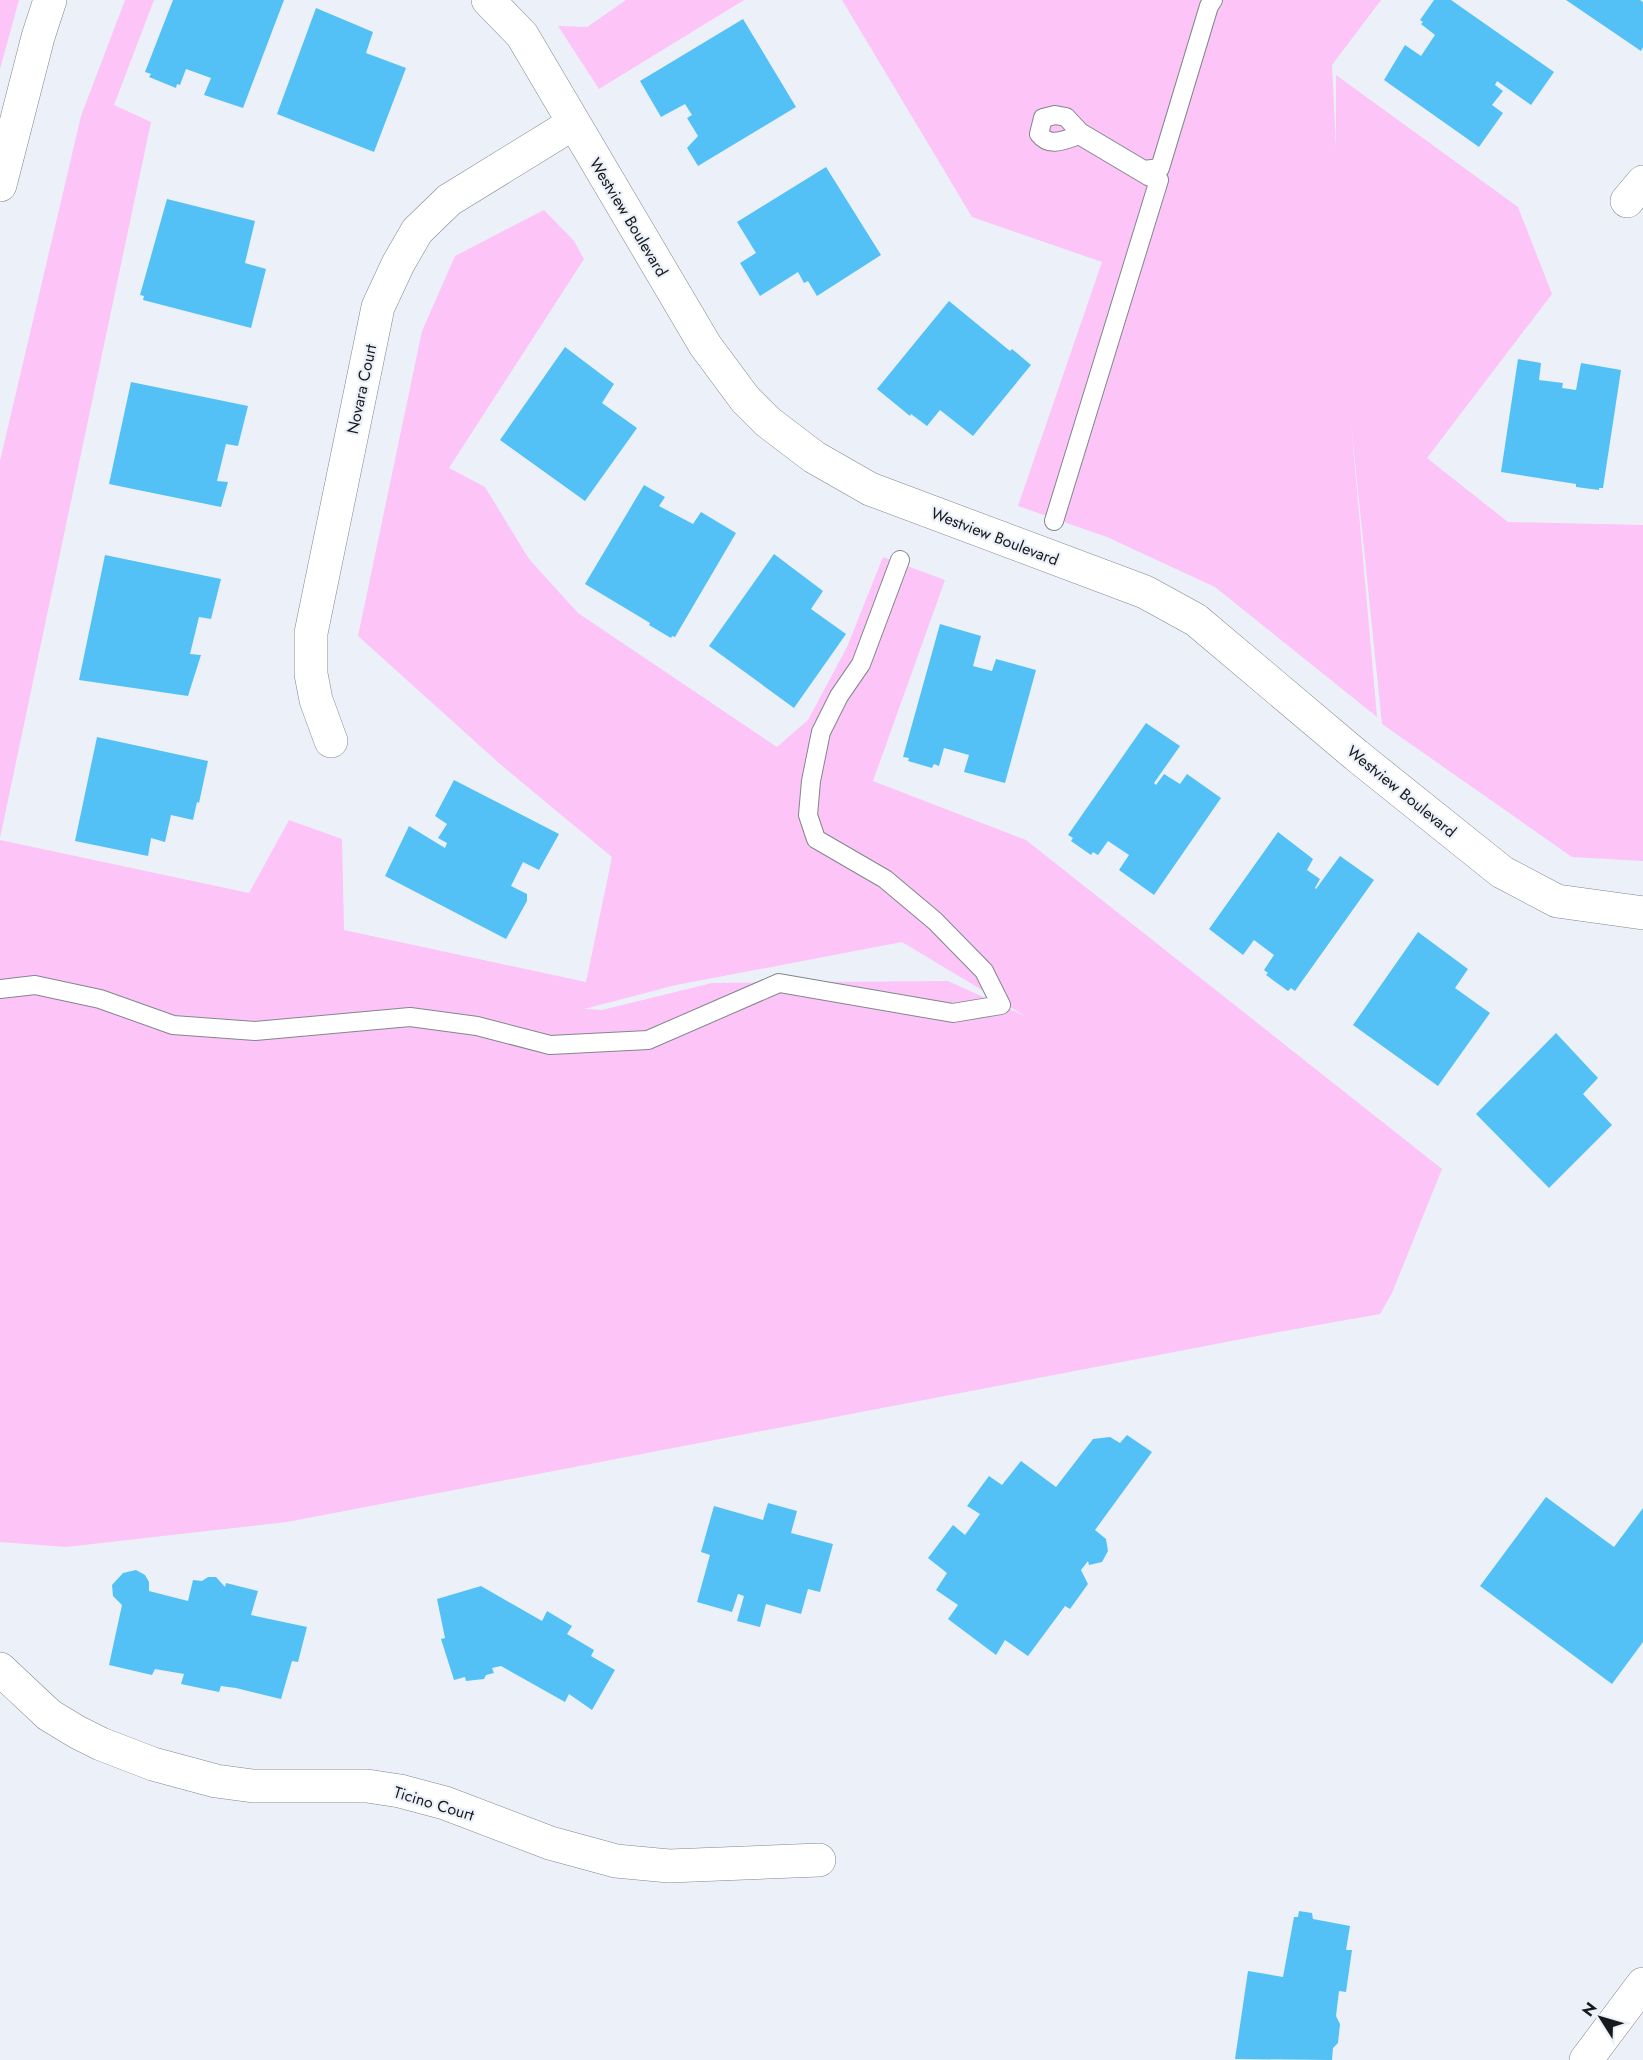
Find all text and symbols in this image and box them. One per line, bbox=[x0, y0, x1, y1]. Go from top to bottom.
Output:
street label: Westview Boulevard bbox=[584, 153, 673, 281]
street label: Novara Court bbox=[341, 342, 382, 436]
street label: Westview Boulevard bbox=[928, 502, 1062, 571]
street label: Westview Boulevard bbox=[1342, 740, 1461, 843]
street label: Ticino Court bbox=[391, 1780, 477, 1827]
north arrow bbox=[1571, 1988, 1631, 2048]
text: N bbox=[1576, 1997, 1602, 2021]

